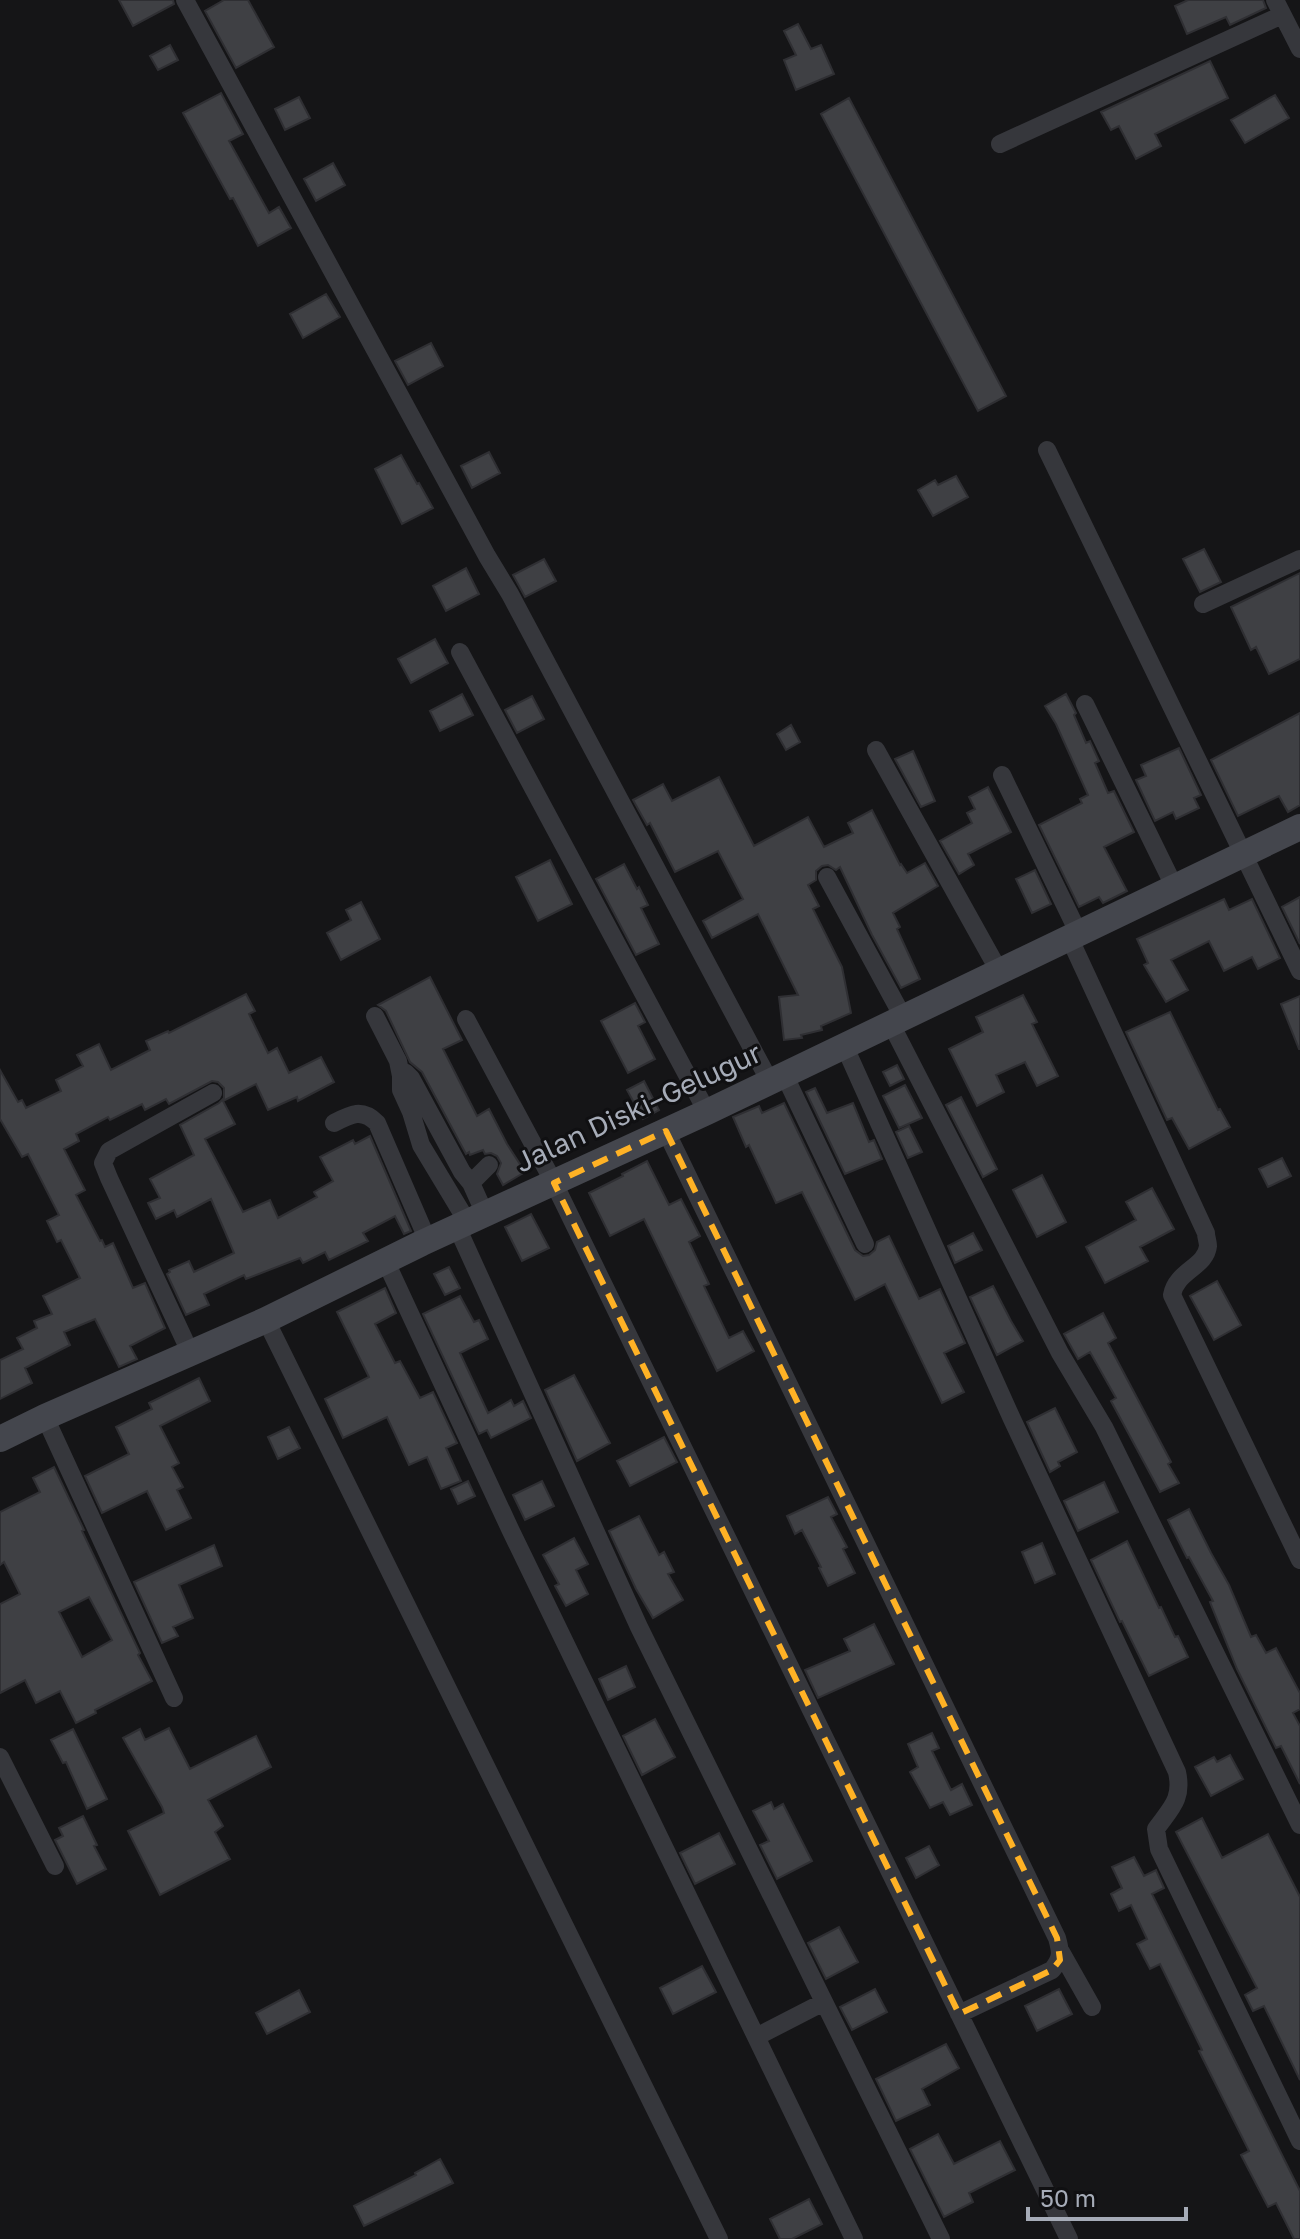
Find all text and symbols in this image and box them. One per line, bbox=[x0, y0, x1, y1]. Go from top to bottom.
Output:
street label: Jalan Diski–Gelugur bbox=[510, 1036, 766, 1178]
scale bar bbox=[1028, 2171, 1186, 2221]
text: 50 m bbox=[1040, 2183, 1096, 2212]

